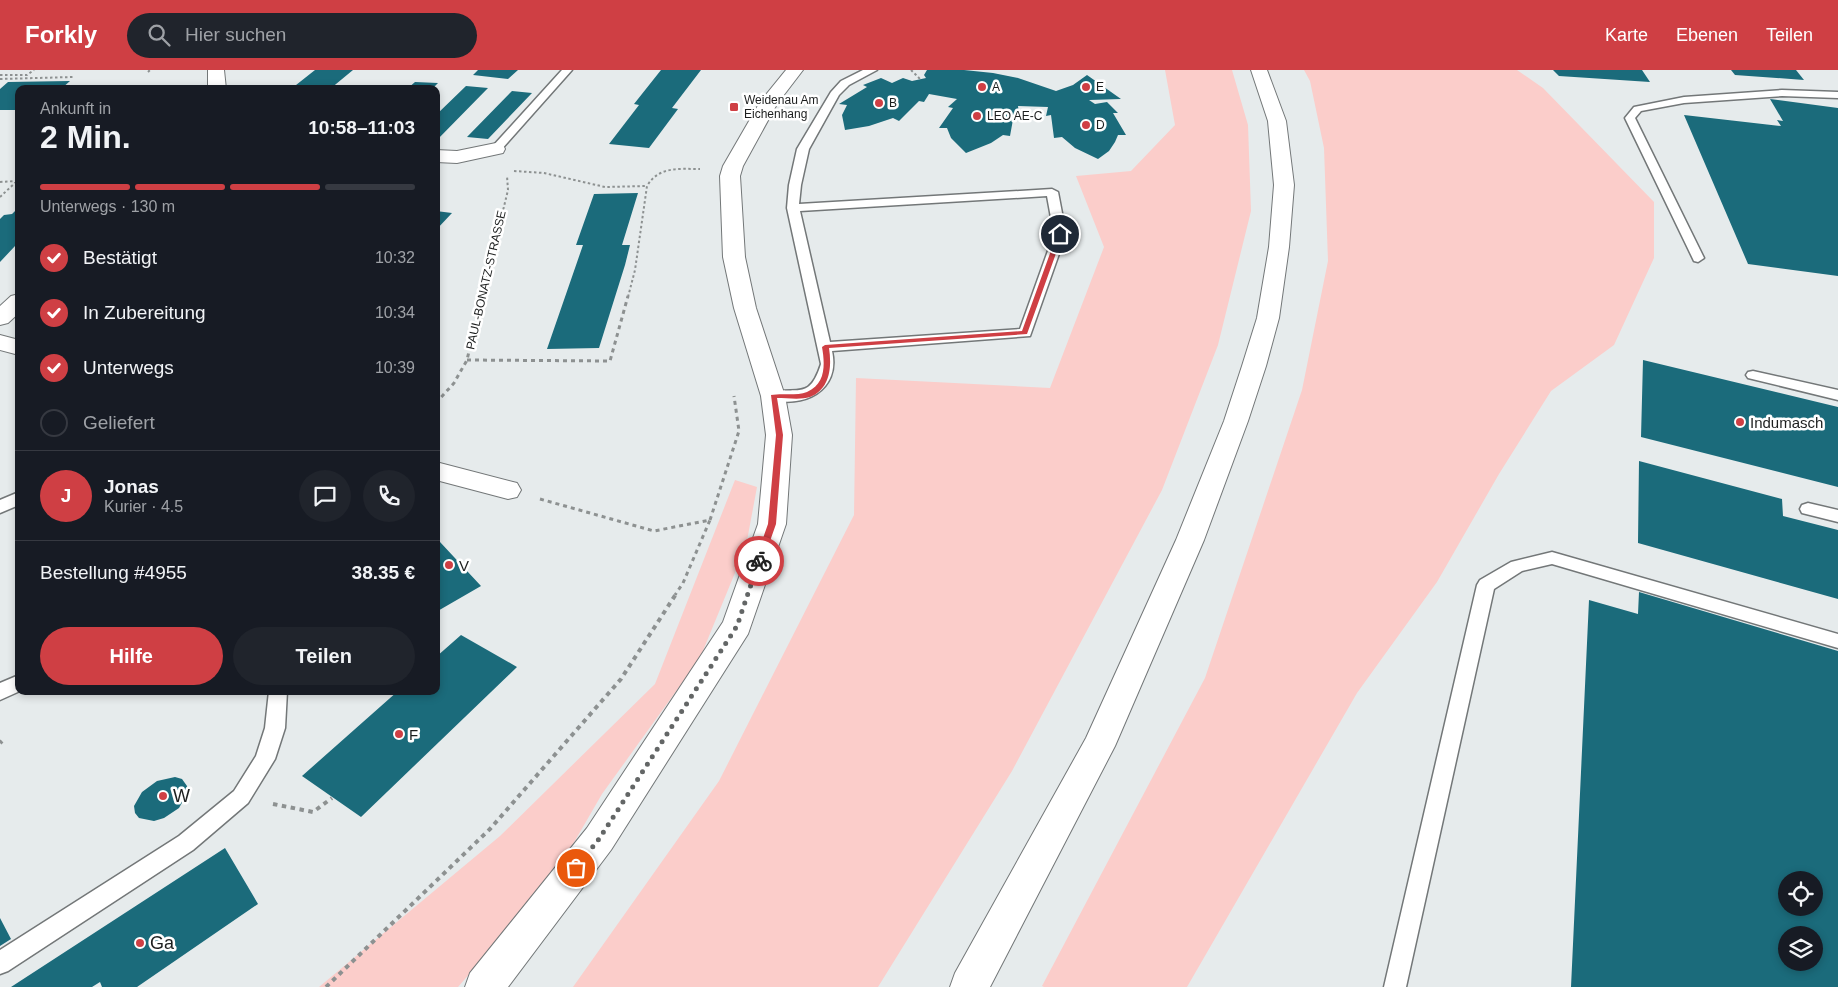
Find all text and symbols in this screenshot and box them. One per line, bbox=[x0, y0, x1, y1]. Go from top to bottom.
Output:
search box bbox=[127, 13, 477, 58]
text: Forkly bbox=[25, 21, 97, 48]
icon: search bbox=[145, 21, 173, 49]
text: Hier suchen bbox=[185, 24, 286, 45]
text: Karte bbox=[1605, 25, 1648, 45]
text: Ebenen bbox=[1676, 25, 1738, 45]
text: Teilen bbox=[1766, 25, 1813, 45]
place label: A bbox=[992, 80, 1000, 94]
place label: E bbox=[1096, 80, 1104, 94]
marker: A bbox=[976, 81, 988, 93]
marker: E bbox=[1080, 81, 1092, 93]
place label: Weidenau Am Eichenhang bbox=[744, 93, 819, 121]
place label: B bbox=[889, 96, 897, 110]
marker: B bbox=[873, 97, 885, 109]
text: Ankunft in bbox=[40, 100, 111, 117]
marker: Weidenau Am Eichenhang bbox=[728, 101, 740, 113]
place label: LEO AE-C bbox=[987, 109, 1043, 123]
marker: LEO AE-C bbox=[971, 110, 983, 122]
text: 10:58–11:03 bbox=[308, 117, 415, 138]
place label: D bbox=[1096, 118, 1105, 132]
text: 2 Min. bbox=[40, 119, 131, 155]
marker: D bbox=[1080, 119, 1092, 131]
text: Unterwegs · 130 m bbox=[40, 198, 175, 215]
street label: PAUL-BONATZ-STRASSE bbox=[463, 209, 509, 351]
pin bbox=[1039, 213, 1081, 255]
icon: home bbox=[1046, 220, 1074, 248]
icon: check bbox=[40, 244, 68, 272]
text: Bestätigt bbox=[83, 247, 157, 268]
text: 10:32 bbox=[375, 249, 415, 266]
icon: check bbox=[40, 299, 68, 327]
text: In Zubereitung bbox=[83, 302, 206, 323]
text: 10:34 bbox=[375, 304, 415, 321]
icon: check bbox=[40, 354, 68, 382]
text: Unterwegs bbox=[83, 357, 174, 378]
text: 10:39 bbox=[375, 359, 415, 376]
text: Geliefert bbox=[83, 412, 155, 433]
place label: Indumasch bbox=[1750, 414, 1823, 431]
marker: Indumasch bbox=[1734, 416, 1746, 428]
button: chat bbox=[299, 470, 351, 522]
button: phone bbox=[363, 470, 415, 522]
text: Jonas bbox=[104, 476, 159, 497]
text: J bbox=[61, 485, 71, 506]
text: Kurier · 4.5 bbox=[104, 498, 183, 515]
courier bbox=[734, 536, 784, 586]
icon: bike bbox=[745, 547, 773, 575]
place label: V bbox=[459, 557, 469, 574]
marker: V bbox=[443, 559, 455, 571]
text: Bestellung #4955 bbox=[40, 562, 187, 583]
text: 38.35 € bbox=[352, 562, 415, 583]
button: Hilfe bbox=[40, 627, 223, 685]
button: Teilen bbox=[233, 627, 415, 685]
place label: F bbox=[409, 726, 418, 743]
marker: F bbox=[393, 728, 405, 740]
place label: W bbox=[173, 786, 190, 806]
marker: W bbox=[157, 790, 169, 802]
pin bbox=[555, 847, 597, 889]
icon: bag bbox=[562, 854, 590, 882]
map controls bbox=[1778, 871, 1823, 971]
button: locate bbox=[1778, 871, 1823, 916]
button: layers bbox=[1778, 926, 1823, 971]
place label: Ga bbox=[150, 933, 175, 953]
marker: Ga bbox=[134, 937, 146, 949]

